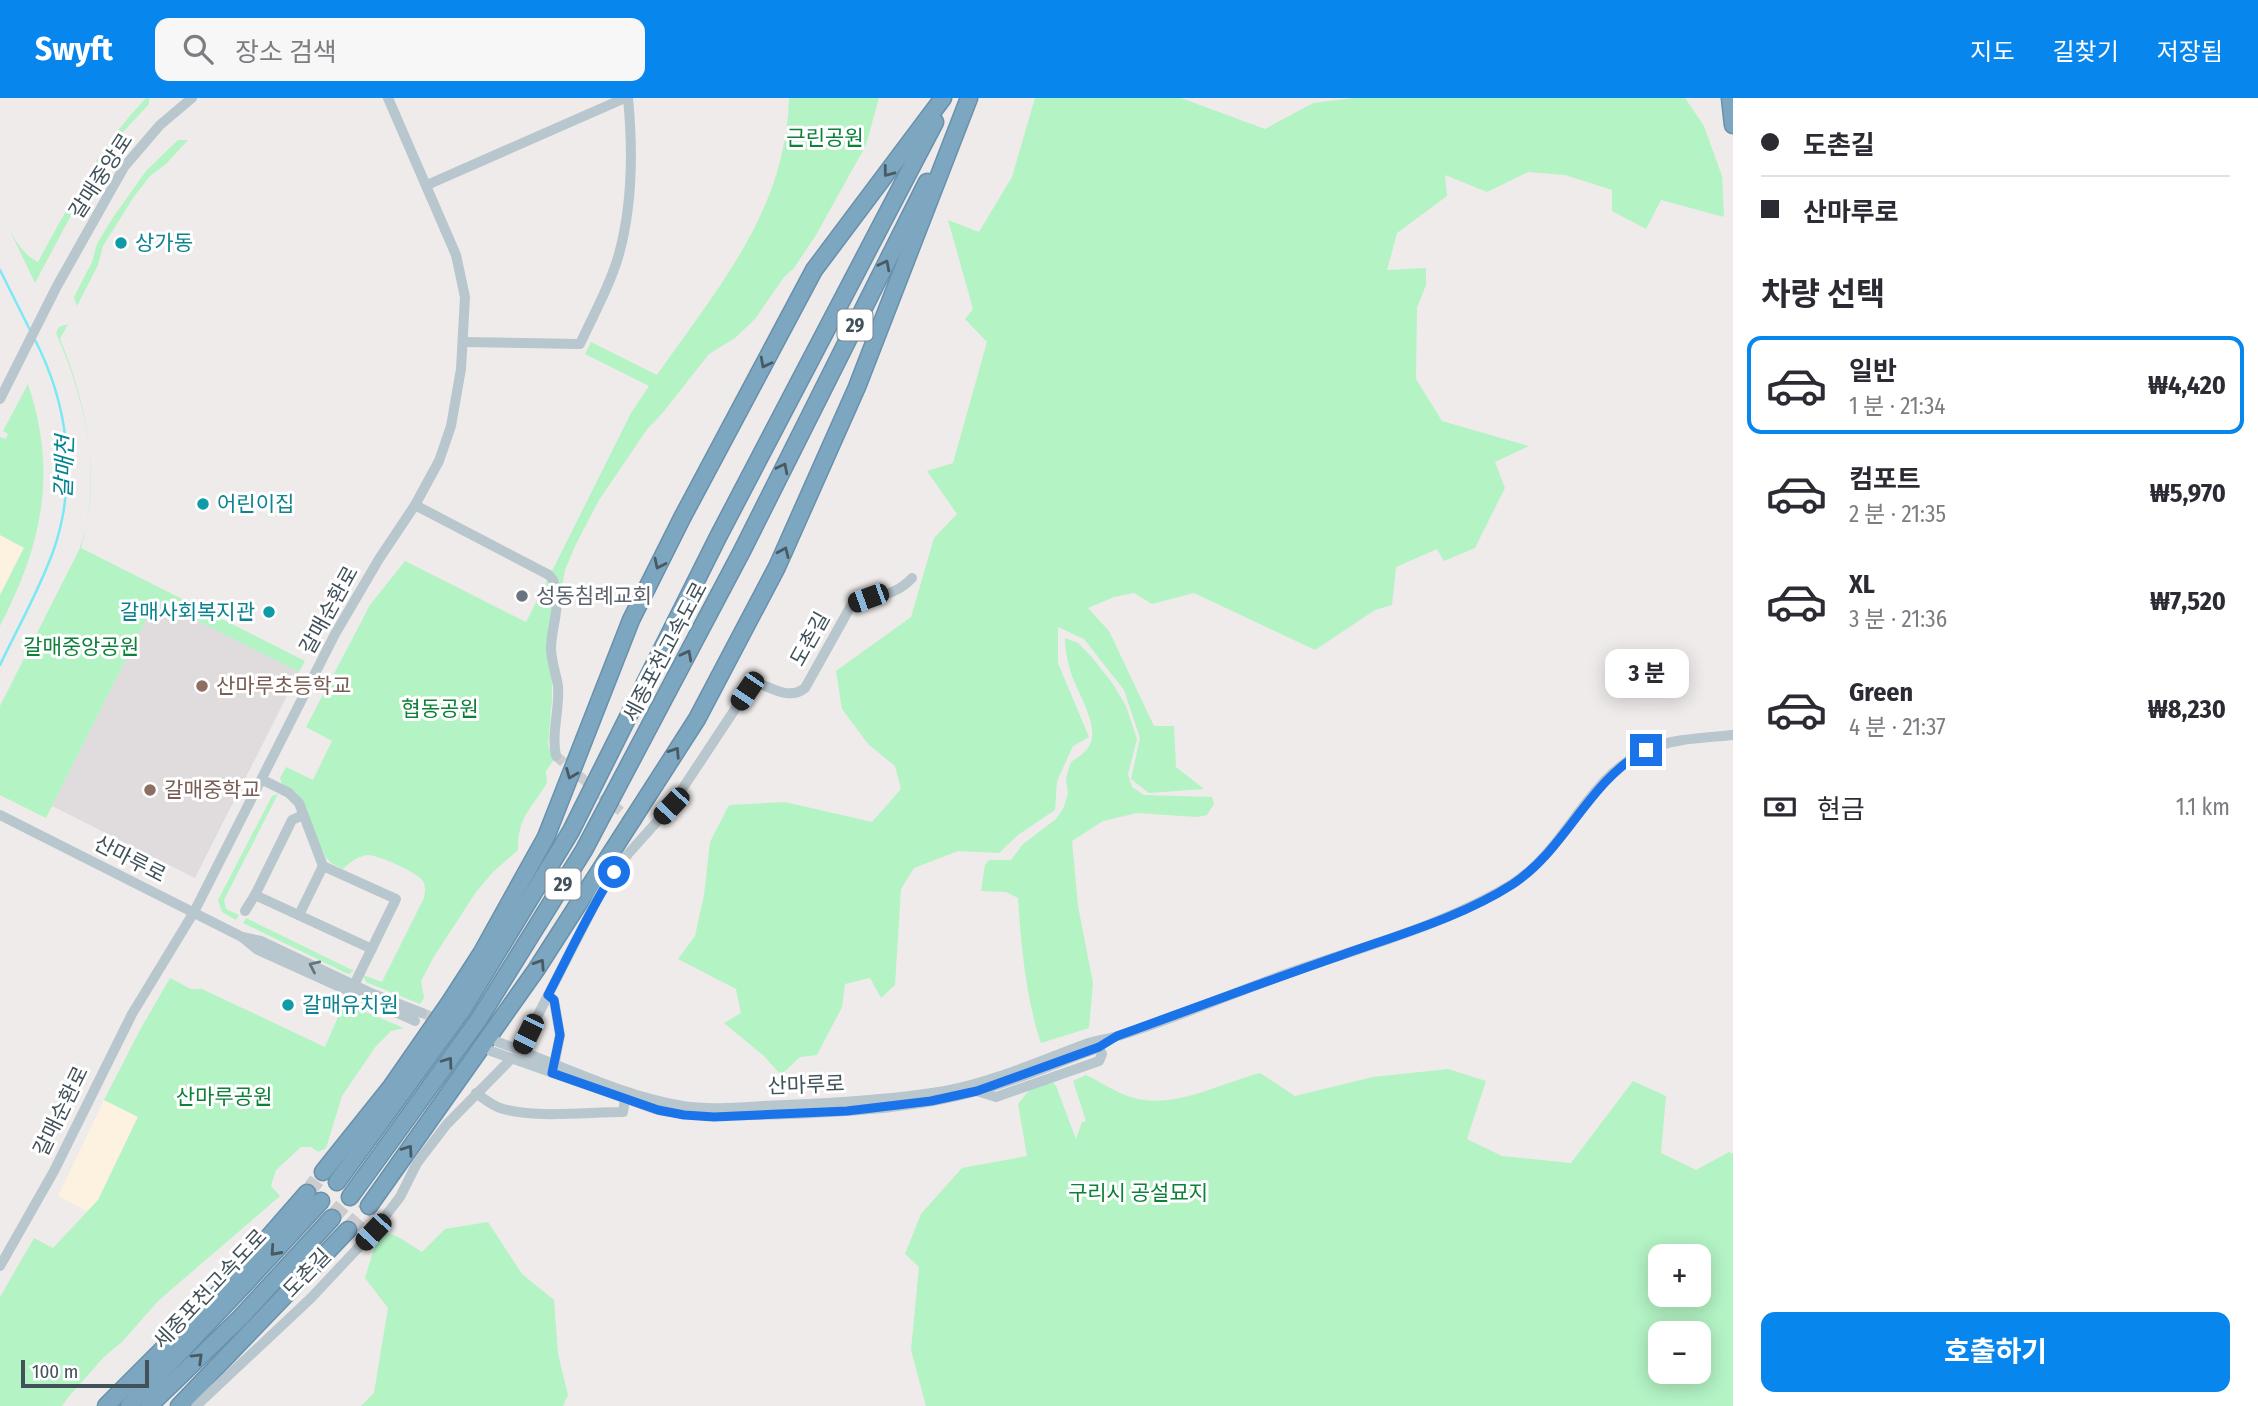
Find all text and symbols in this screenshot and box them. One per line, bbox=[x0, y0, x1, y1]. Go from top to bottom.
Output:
search box bbox=[155, 18, 645, 81]
text: Swyft bbox=[35, 29, 113, 69]
icon: search bbox=[179, 30, 217, 68]
text: 장소 검색 bbox=[235, 37, 337, 68]
text: 지도 bbox=[1970, 38, 2015, 66]
text: 길찾기 bbox=[2053, 38, 2119, 66]
text: 저장됨 bbox=[2157, 38, 2223, 66]
park label: 근린공원 bbox=[786, 125, 864, 151]
street label: 갈매중앙로 bbox=[64, 128, 138, 224]
text: 도촌길 bbox=[1803, 130, 1875, 161]
one-way arrow bbox=[883, 164, 896, 177]
text: 산마루로 bbox=[1803, 197, 1899, 228]
place label: 상가동 bbox=[135, 230, 193, 256]
marker: 상가동 bbox=[113, 235, 129, 251]
one-way arrow bbox=[877, 260, 891, 272]
text: 차량 선택 bbox=[1761, 275, 1885, 313]
road number: 29 bbox=[838, 310, 872, 341]
icon: car bbox=[1765, 354, 1828, 417]
one-way arrow bbox=[759, 356, 773, 368]
text: 일반 bbox=[1849, 356, 1897, 387]
text: ₩4,420 bbox=[2148, 370, 2226, 401]
text: 1 분 · 21:34 bbox=[1849, 392, 1945, 420]
water label: 갈매천 bbox=[49, 432, 79, 499]
icon: car bbox=[1765, 462, 1828, 525]
one-way arrow bbox=[775, 463, 789, 475]
text: 컴포트 bbox=[1849, 464, 1921, 495]
text: ₩5,970 bbox=[2150, 478, 2226, 509]
place label: 어린이집 bbox=[217, 491, 294, 517]
marker: 어린이집 bbox=[195, 496, 211, 512]
text: 2 분 · 21:35 bbox=[1849, 500, 1946, 528]
one-way arrow bbox=[776, 547, 790, 559]
one-way arrow bbox=[653, 557, 667, 569]
street label: 갈매순환로 bbox=[294, 561, 364, 659]
text: XL bbox=[1849, 569, 1875, 600]
icon: car bbox=[1765, 570, 1828, 633]
street label: 세종포천고속도로 bbox=[617, 578, 713, 726]
car bbox=[845, 581, 892, 615]
place label: 성동침례교회 bbox=[536, 583, 652, 609]
text: ₩7,520 bbox=[2150, 586, 2226, 617]
marker: 성동침례교회 bbox=[514, 588, 530, 604]
place label: 갈매사회복지관 bbox=[120, 599, 255, 625]
marker: 갈매사회복지관 bbox=[261, 604, 277, 620]
text: 3 분 · 21:36 bbox=[1849, 605, 1947, 633]
street label: 도촌길 bbox=[785, 607, 835, 671]
park label: 갈매중앙공원 bbox=[23, 634, 139, 660]
callout: 3 분 bbox=[1604, 648, 1688, 698]
one-way arrow bbox=[679, 650, 692, 662]
text: 3 분 bbox=[1629, 659, 1665, 687]
car bbox=[727, 668, 768, 714]
place label: 산마루초등학교 bbox=[216, 673, 351, 699]
text: Green bbox=[1849, 677, 1913, 708]
marker: 산마루초등학교 bbox=[194, 678, 210, 694]
icon: car bbox=[1765, 678, 1828, 741]
text: ₩8,230 bbox=[2148, 694, 2226, 725]
park label: 협동공원 bbox=[401, 696, 479, 722]
text: 4 분 · 21:37 bbox=[1849, 713, 1946, 741]
route end bbox=[1630, 734, 1662, 766]
one-way arrow bbox=[667, 747, 680, 760]
one-way arrow bbox=[565, 767, 579, 779]
place label: 갈매중학교 bbox=[164, 777, 261, 803]
marker: 갈매중학교 bbox=[142, 782, 158, 798]
car bbox=[649, 783, 694, 829]
icon: cash bbox=[1761, 788, 1799, 826]
text: 1.1 km bbox=[2176, 793, 2230, 821]
text: 현금 bbox=[1817, 794, 1865, 825]
street label: 산마루로 bbox=[90, 830, 170, 888]
route start bbox=[598, 856, 630, 888]
road number: 29 bbox=[546, 869, 580, 900]
one-way arrow bbox=[531, 959, 544, 972]
one-way arrow bbox=[309, 961, 321, 975]
place label: 갈매유치원 bbox=[302, 992, 399, 1018]
marker: 갈매유치원 bbox=[280, 997, 296, 1013]
car bbox=[510, 1011, 547, 1057]
one-way arrow bbox=[439, 1057, 452, 1070]
street label: 갈매순환로 bbox=[28, 1062, 94, 1160]
street label: 산마루로 bbox=[767, 1071, 845, 1099]
park label: 산마루공원 bbox=[176, 1084, 272, 1110]
one-way arrow bbox=[400, 1145, 412, 1158]
park label: 구리시 공설묘지 bbox=[1068, 1180, 1208, 1206]
car bbox=[351, 1209, 396, 1255]
street label: 세종포천고속도로 bbox=[148, 1224, 272, 1354]
one-way arrow bbox=[271, 1243, 283, 1256]
street label: 도촌길 bbox=[278, 1243, 336, 1303]
map controls bbox=[1648, 1244, 1711, 1384]
button: + bbox=[1648, 1244, 1711, 1307]
button: 호출하기 bbox=[1761, 1312, 2230, 1392]
button: − bbox=[1648, 1321, 1711, 1384]
one-way arrow bbox=[190, 1354, 203, 1367]
scale bar bbox=[21, 1357, 149, 1389]
text: 100 m bbox=[32, 1360, 78, 1383]

